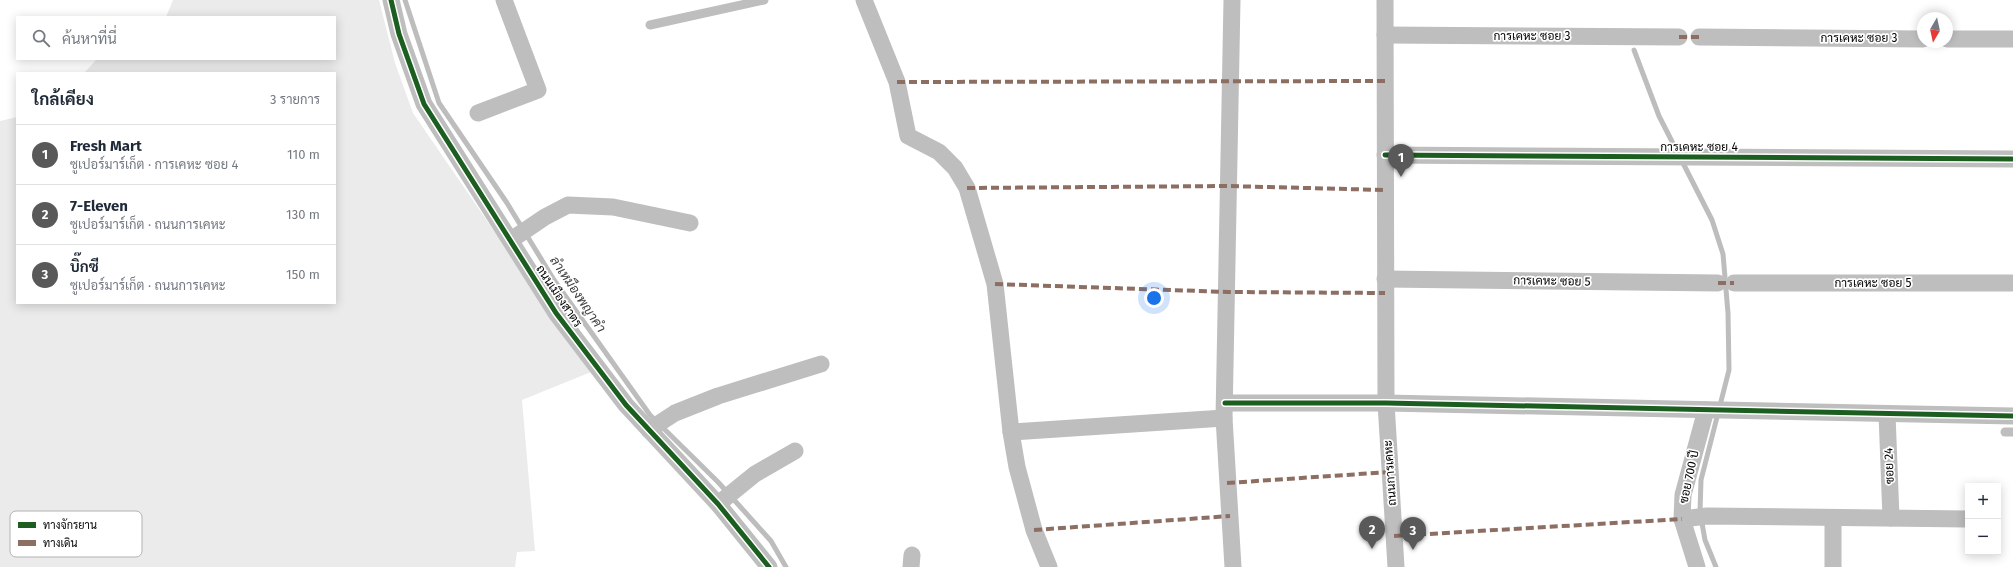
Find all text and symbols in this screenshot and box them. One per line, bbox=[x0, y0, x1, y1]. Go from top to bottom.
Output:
north arrow bbox=[1917, 12, 1953, 48]
search box bbox=[16, 16, 336, 60]
icon: search bbox=[30, 27, 52, 49]
street label: การเคหะ ซอย 3 bbox=[1493, 29, 1571, 43]
text: ค้นหาที่นี่ bbox=[62, 30, 117, 48]
street label: การเคหะ ซอย 3 bbox=[1820, 31, 1898, 45]
text: ใกล้เคียง bbox=[32, 89, 94, 110]
text: 3 รายการ bbox=[270, 92, 320, 107]
text: Fresh Mart bbox=[70, 137, 142, 155]
street label: การเคหะ ซอย 4 bbox=[1660, 140, 1738, 154]
pin: 1 bbox=[1388, 144, 1414, 177]
text: 1 bbox=[42, 147, 48, 162]
text: 110 m bbox=[287, 147, 320, 162]
text: ซูเปอร์มาร์เก็ต · การเคหะ ซอย 4 bbox=[70, 157, 239, 172]
text: 7-Eleven bbox=[70, 197, 128, 215]
text: 2 bbox=[42, 207, 48, 222]
text: 130 m bbox=[286, 207, 320, 222]
text: ซูเปอร์มาร์เก็ต · ถนนการเคหะ bbox=[70, 217, 226, 232]
water label: ลำเหมืองพญาคำ bbox=[546, 252, 611, 335]
text: บิ๊กซี bbox=[70, 258, 99, 276]
street label: ถนนเมืองสาตร bbox=[533, 262, 585, 330]
text: 3 bbox=[42, 267, 48, 282]
text: 150 m bbox=[286, 267, 320, 282]
street label: การเคหะ ซอย 5 bbox=[1513, 273, 1591, 289]
street label: การเคหะ ซอย 5 bbox=[1834, 276, 1912, 290]
text: ซูเปอร์มาร์เก็ต · ถนนการเคหะ bbox=[70, 278, 226, 293]
your location bbox=[1144, 288, 1164, 308]
street label: ถนนการเคหะ bbox=[1381, 440, 1399, 506]
street label: ซอย 24 bbox=[1881, 447, 1897, 484]
street label: ซอย 700 ปี bbox=[1677, 449, 1701, 505]
map controls bbox=[1965, 483, 2001, 555]
button: + bbox=[1965, 483, 2001, 519]
legend bbox=[10, 511, 142, 557]
pin: 2 bbox=[1359, 516, 1385, 549]
pin: 3 bbox=[1400, 517, 1426, 550]
text: ทางจักรยาน bbox=[43, 518, 97, 532]
button: − bbox=[1965, 519, 2001, 555]
text: ทางเดิน bbox=[43, 537, 78, 550]

